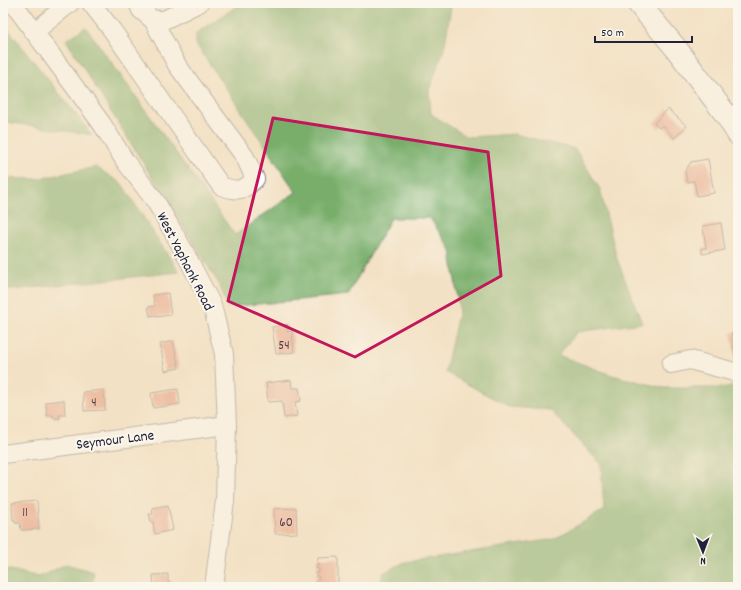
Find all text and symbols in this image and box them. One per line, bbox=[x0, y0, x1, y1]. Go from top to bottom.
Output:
scale bar bbox=[595, 18, 692, 44]
text: 50 m bbox=[601, 25, 624, 42]
street label: West Yaphank Road bbox=[150, 209, 219, 315]
house number: 54 bbox=[278, 337, 290, 356]
house number: 4 bbox=[91, 394, 97, 413]
street label: Seymour Lane bbox=[75, 425, 156, 457]
house number: 11 bbox=[22, 504, 28, 523]
house number: 60 bbox=[279, 514, 293, 533]
north arrow bbox=[683, 532, 723, 572]
text: N bbox=[700, 552, 706, 568]

